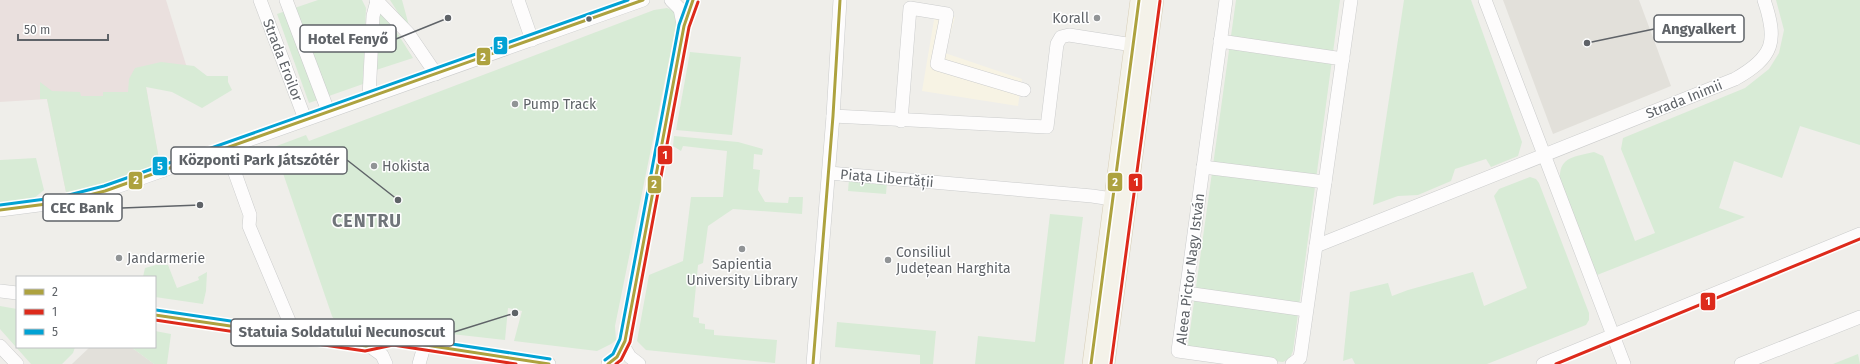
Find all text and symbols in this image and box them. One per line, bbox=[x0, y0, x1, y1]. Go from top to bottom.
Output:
place label: Korall bbox=[1052, 10, 1089, 27]
marker: Korall bbox=[1092, 13, 1102, 23]
unlabelled marker bbox=[584, 14, 594, 24]
callout: Angyalkert bbox=[1654, 15, 1744, 42]
scale bar bbox=[18, 16, 108, 42]
street label: Strada Eroilor bbox=[259, 17, 306, 104]
text: Angyalkert bbox=[1661, 20, 1736, 38]
text: 50 m bbox=[24, 23, 50, 37]
callout: Hotel Fenyő bbox=[300, 25, 396, 52]
text: Hotel Fenyő bbox=[308, 30, 389, 48]
line badge: 5 bbox=[493, 36, 508, 55]
text: 5 bbox=[497, 39, 503, 52]
line badge: 2 bbox=[476, 47, 491, 66]
text: 2 bbox=[480, 51, 486, 64]
street label: Strada Inimii bbox=[1643, 76, 1725, 123]
place label: Pump Track bbox=[523, 96, 597, 113]
marker: Pump Track bbox=[510, 99, 520, 109]
line badge: 1 bbox=[657, 145, 673, 165]
callout: Központi Park Játszótér bbox=[171, 147, 347, 174]
text: 1 bbox=[662, 149, 668, 162]
text: Központi Park Játszótér bbox=[179, 151, 340, 169]
line badge: 5 bbox=[152, 156, 168, 176]
place label: Hokista bbox=[382, 158, 430, 175]
text: 5 bbox=[157, 160, 163, 173]
marker: Hokista bbox=[369, 161, 379, 171]
street label: Piața Libertății bbox=[839, 166, 934, 192]
line badge: 2 bbox=[128, 171, 143, 190]
line badge: 2 bbox=[1107, 172, 1123, 192]
line badge: 1 bbox=[1128, 173, 1143, 192]
text: 2 bbox=[133, 174, 139, 187]
line badge: 2 bbox=[647, 175, 662, 194]
text: 2 bbox=[1112, 176, 1118, 189]
text: 1 bbox=[1133, 176, 1139, 189]
text: 2 bbox=[651, 178, 657, 191]
street label: Aleea Pictor Nagy István bbox=[1173, 192, 1208, 346]
callout: CEC Bank bbox=[43, 194, 122, 221]
text: CEC Bank bbox=[51, 199, 114, 217]
district label: CENTRU bbox=[332, 210, 402, 232]
marker: Sapientia University Library bbox=[737, 244, 747, 254]
place label: Consiliul Județean Harghita bbox=[896, 244, 1011, 278]
place label: Jandarmerie bbox=[127, 250, 205, 267]
marker: Jandarmerie bbox=[114, 253, 124, 263]
marker: Consiliul Județean Harghita bbox=[883, 255, 893, 265]
place label: Sapientia University Library bbox=[686, 256, 798, 289]
legend bbox=[16, 276, 156, 348]
text: 2 bbox=[52, 285, 58, 299]
line badge: 1 bbox=[1700, 292, 1716, 311]
text: 1 bbox=[1705, 295, 1711, 308]
text: 1 bbox=[52, 305, 57, 319]
callout: Statuia Soldatului Necunoscut bbox=[231, 319, 454, 346]
text: Statuia Soldatului Necunoscut bbox=[239, 323, 446, 341]
text: 5 bbox=[52, 325, 58, 339]

